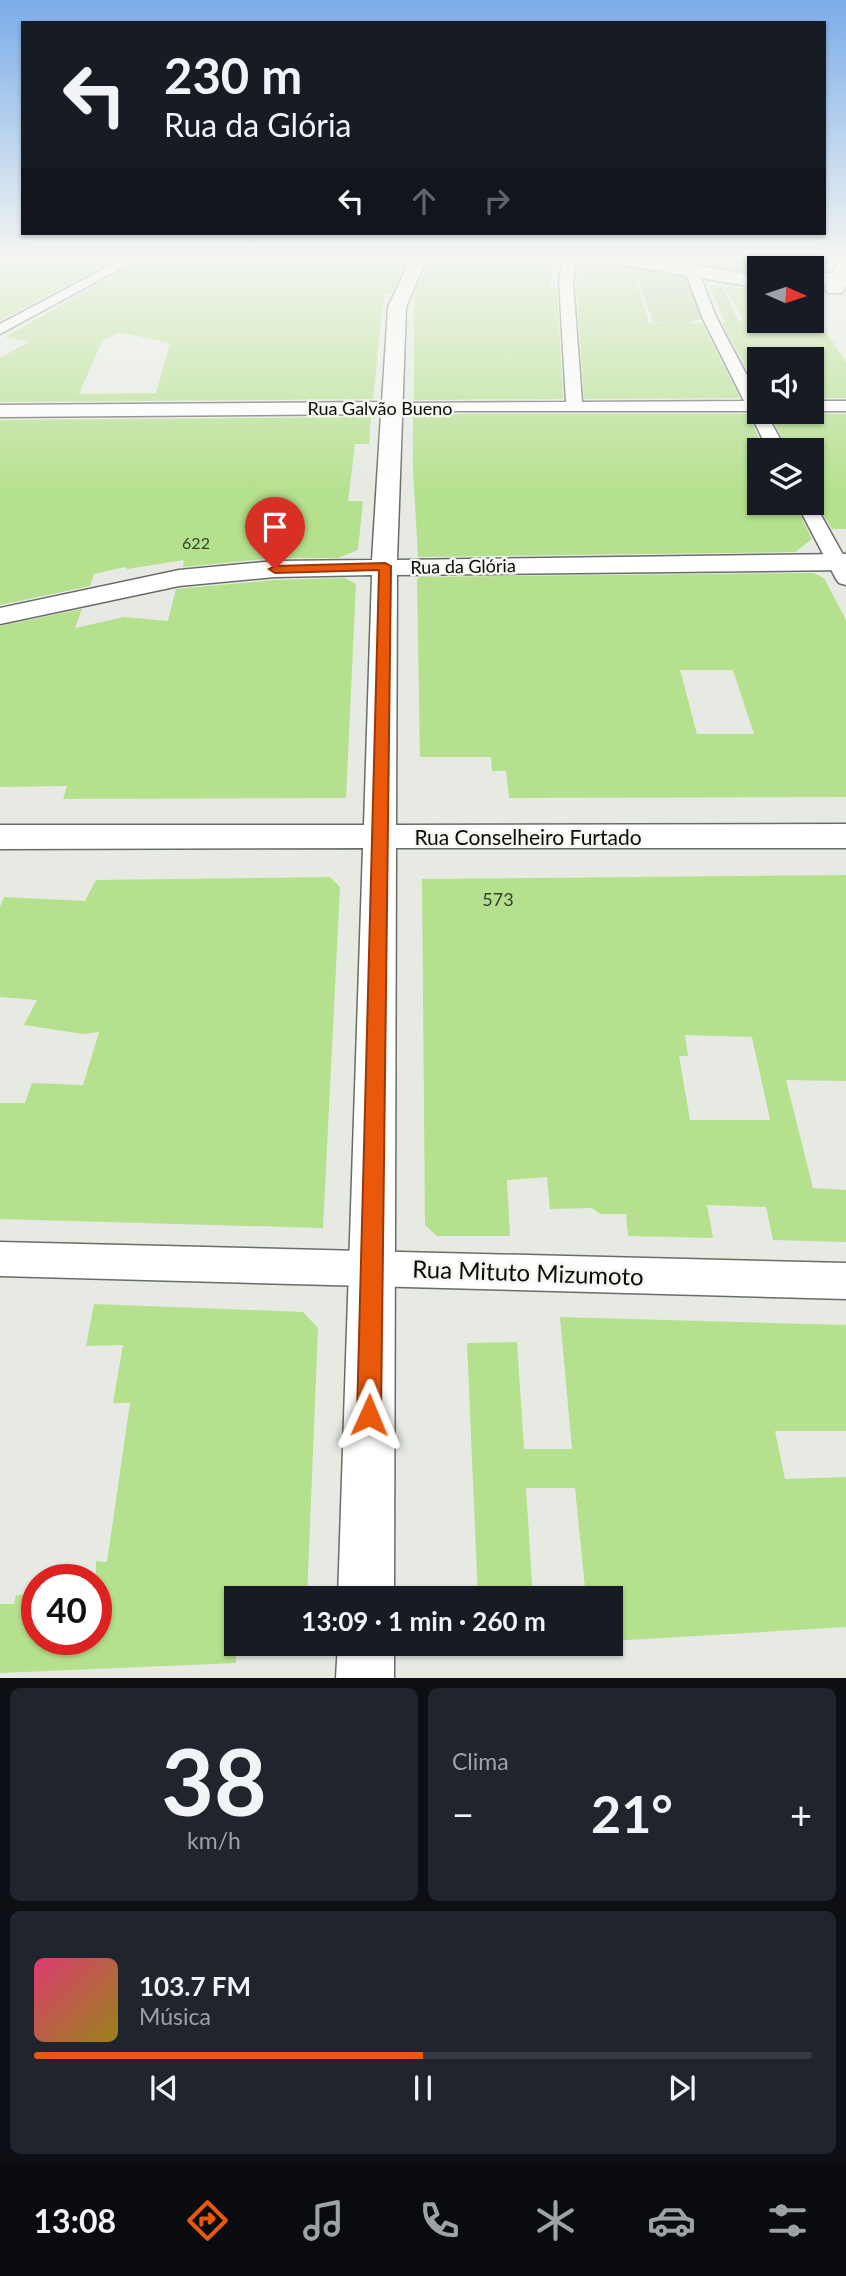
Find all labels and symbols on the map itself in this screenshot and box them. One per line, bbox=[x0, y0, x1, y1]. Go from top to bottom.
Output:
north arrow bbox=[747, 256, 824, 332]
street label: Rua Galvão Bueno bbox=[308, 397, 452, 419]
pin bbox=[245, 497, 305, 569]
house number: 622 bbox=[182, 533, 210, 552]
street label: Rua da Glória bbox=[410, 554, 516, 578]
street label: Rua Conselheiro Furtado bbox=[414, 824, 642, 849]
house number: 573 bbox=[482, 888, 514, 910]
street label: Rua Mituto Mizumoto bbox=[412, 1253, 644, 1291]
position arrow bbox=[332, 1378, 406, 1452]
speed limit sign: 40 bbox=[21, 1564, 112, 1655]

